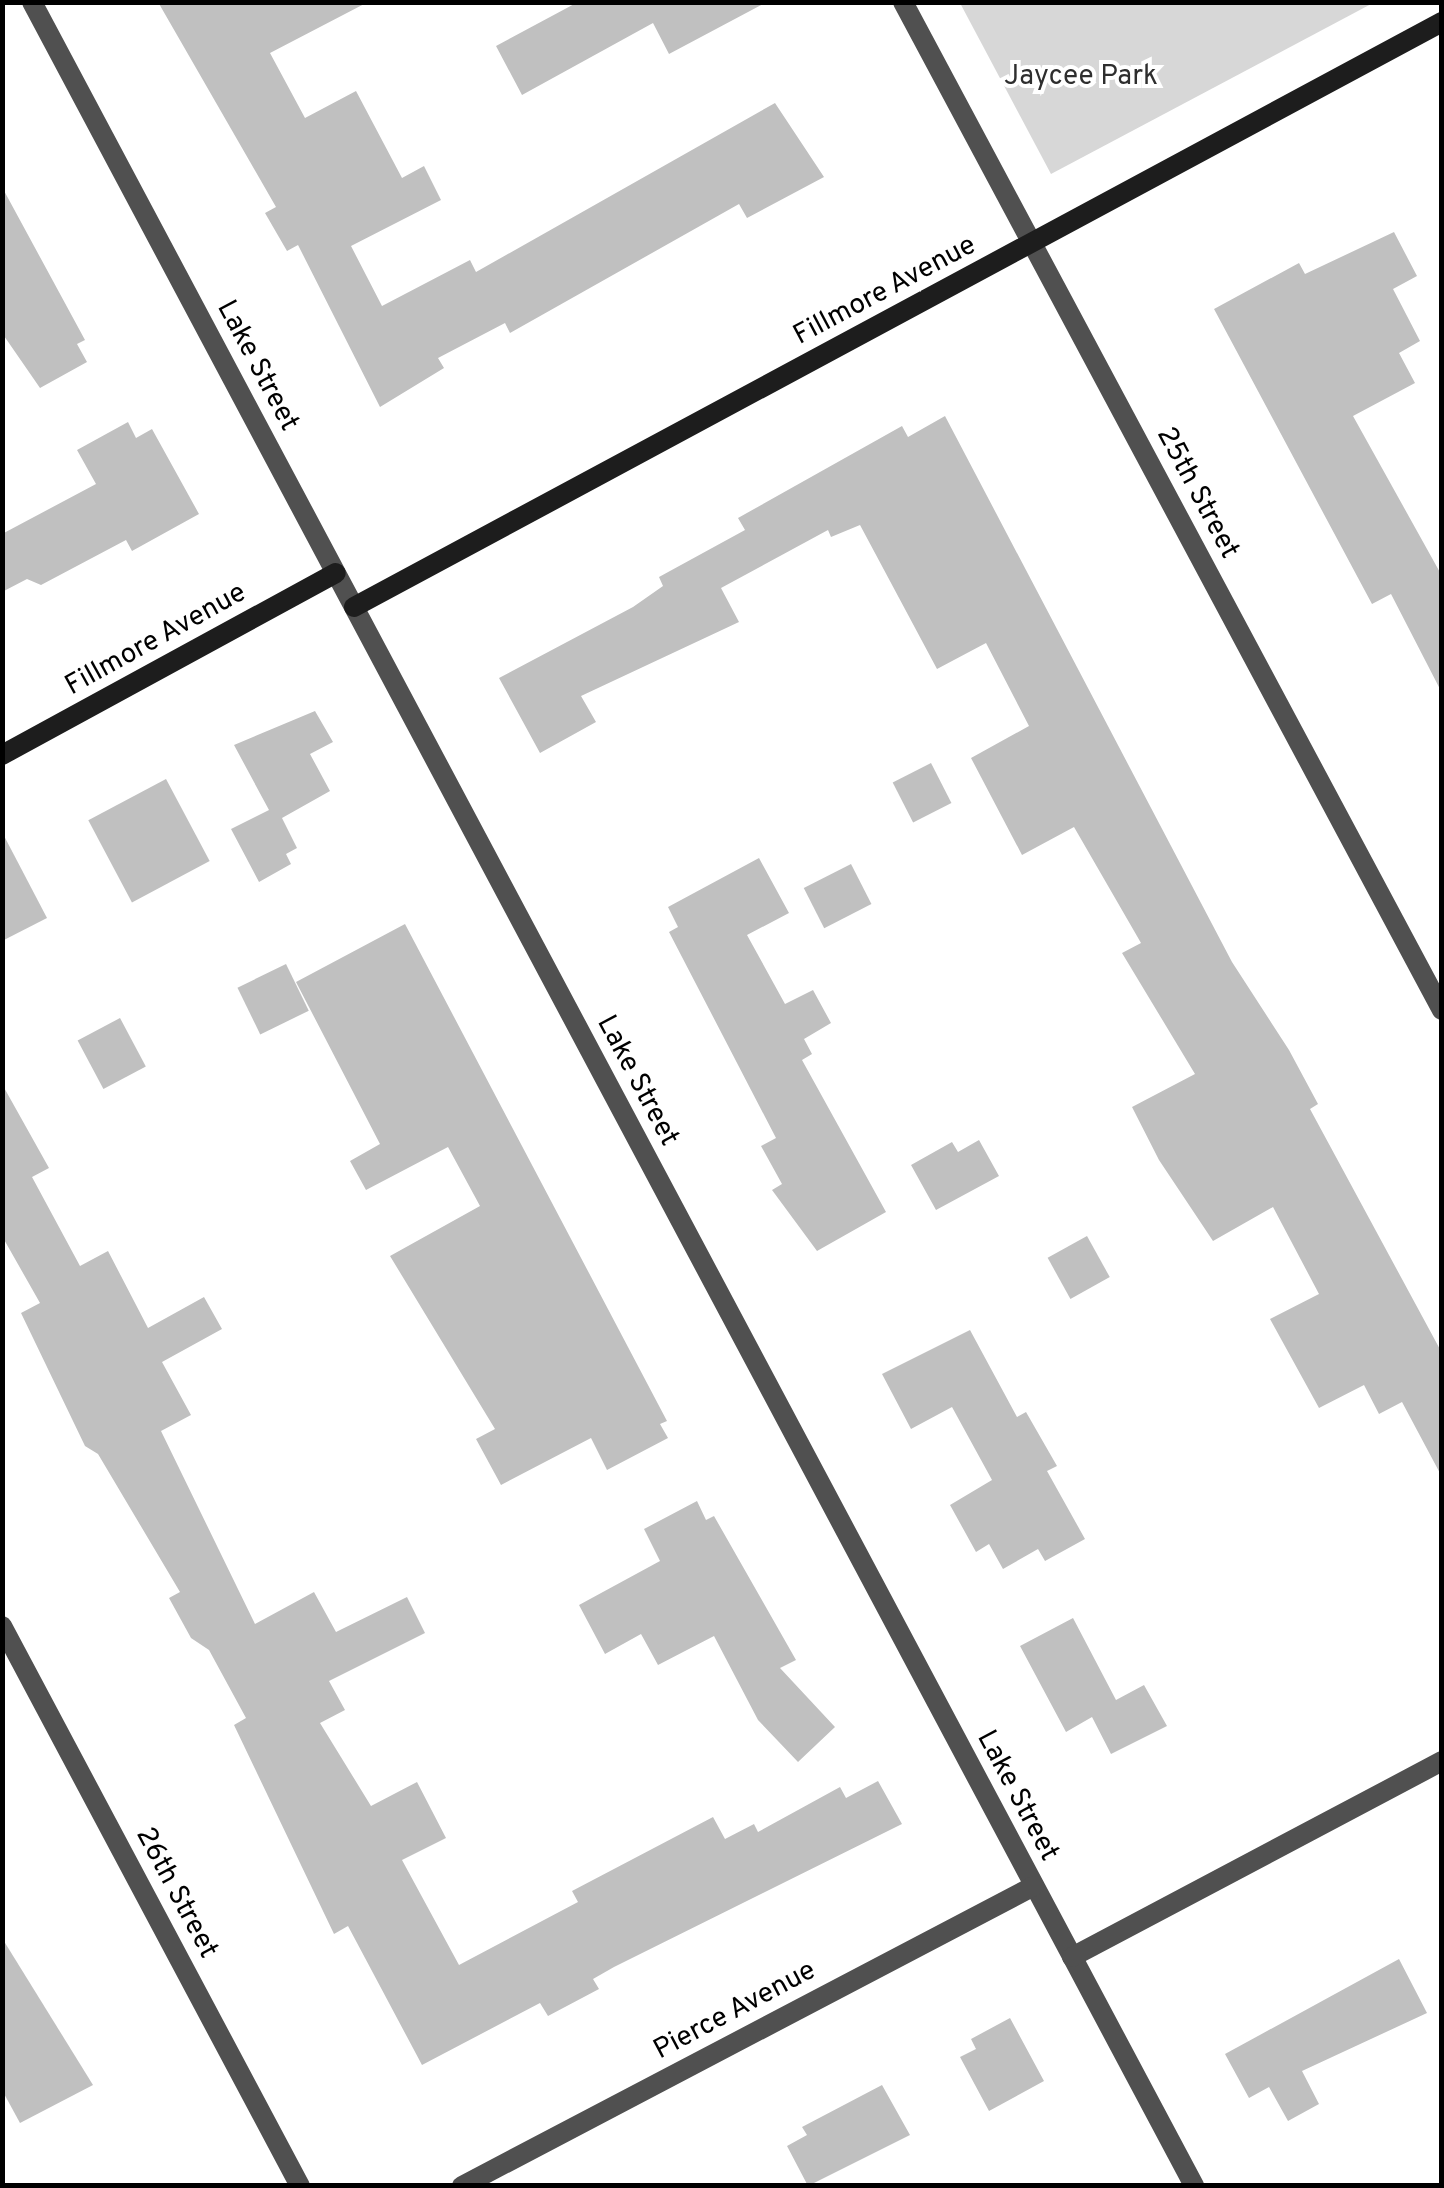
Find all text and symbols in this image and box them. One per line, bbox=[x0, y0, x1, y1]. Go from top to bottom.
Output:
park label: Jaycee Park bbox=[1004, 60, 1158, 94]
street label: Fillmore Avenue bbox=[788, 229, 982, 353]
street label: Lake Street bbox=[209, 295, 305, 437]
street label: 25th Street bbox=[1148, 422, 1246, 564]
street label: Fillmore Avenue bbox=[59, 576, 253, 704]
street label: Lake Street bbox=[589, 1010, 685, 1152]
street label: Lake Street bbox=[969, 1725, 1065, 1867]
street label: 26th Street bbox=[128, 1822, 224, 1964]
street label: Pierce Avenue bbox=[648, 1954, 822, 2068]

